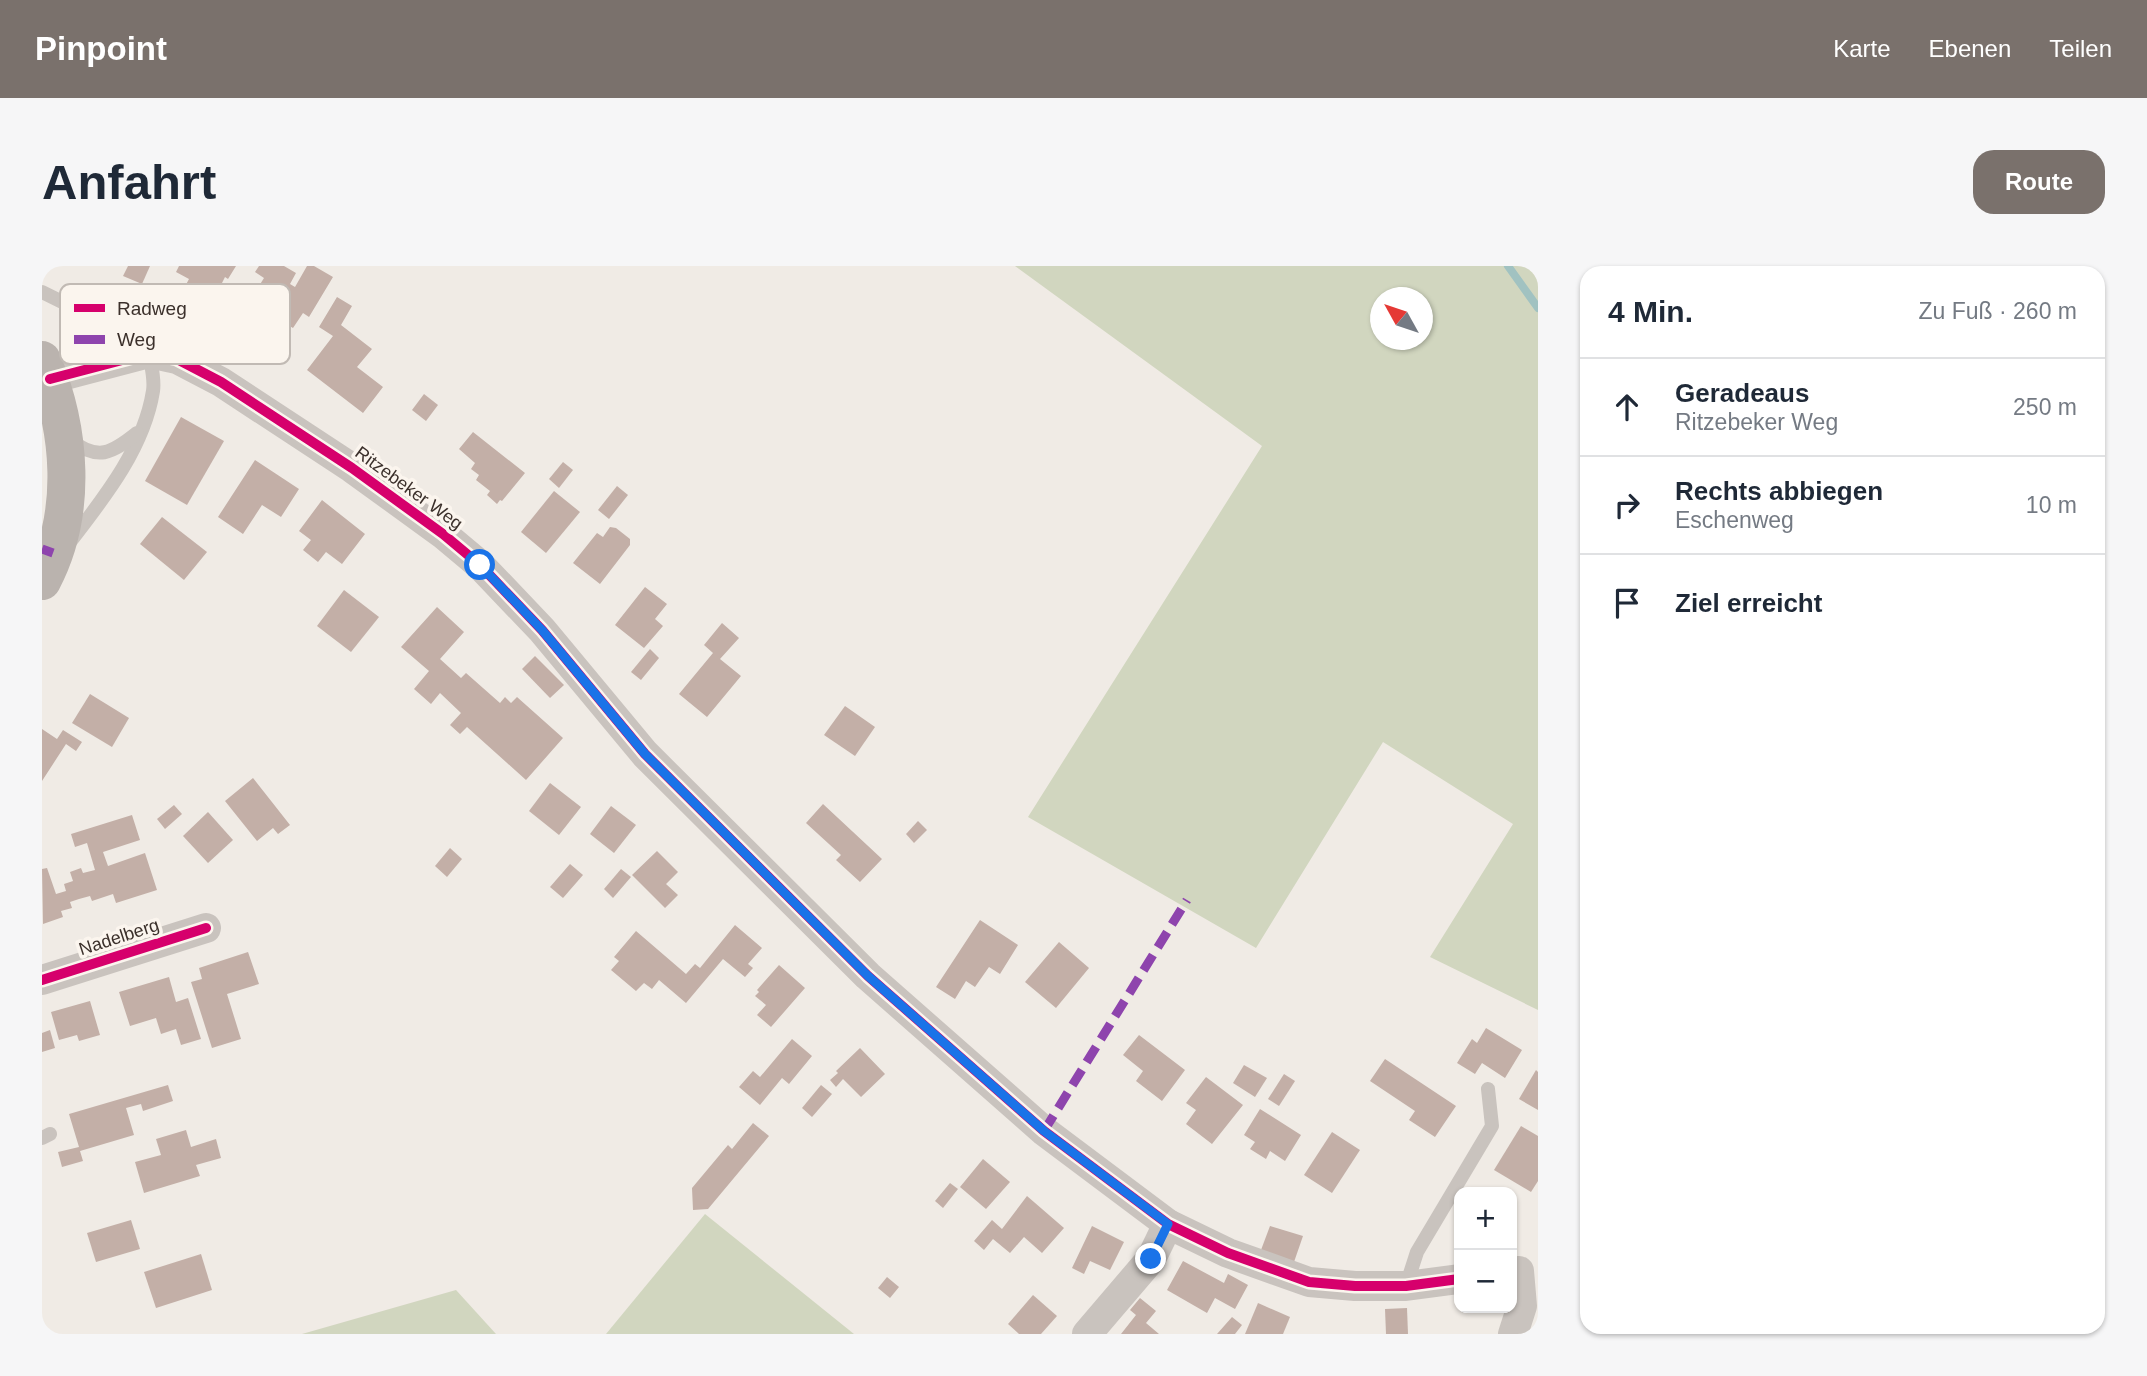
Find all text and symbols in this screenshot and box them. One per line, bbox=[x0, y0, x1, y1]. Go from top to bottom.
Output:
text: Pinpoint bbox=[35, 30, 167, 67]
text: Karte bbox=[1833, 35, 1891, 62]
text: Ebenen bbox=[1929, 35, 2011, 62]
text: Teilen bbox=[2049, 35, 2112, 62]
button: Route bbox=[1973, 150, 2105, 214]
text: Anfahrt bbox=[42, 155, 216, 209]
legend bbox=[60, 284, 290, 364]
north arrow bbox=[1370, 287, 1433, 350]
text: 4 Min. bbox=[1608, 295, 1693, 328]
text: Radweg bbox=[117, 298, 187, 319]
text: Zu Fuß · 260 m bbox=[1919, 298, 2077, 324]
text: Weg bbox=[117, 329, 156, 350]
text: Geradeaus bbox=[1675, 378, 1809, 408]
icon: ahead bbox=[1608, 388, 1646, 426]
text: 250 m bbox=[2013, 394, 2077, 420]
text: Ritzebeker Weg bbox=[1675, 409, 1838, 435]
street label: Ritzebeker Weg bbox=[351, 442, 467, 534]
text: Rechts abbiegen bbox=[1675, 476, 1883, 506]
icon: right bbox=[1608, 486, 1646, 524]
text: 10 m bbox=[2026, 492, 2077, 518]
text: Eschenweg bbox=[1675, 507, 1794, 533]
route start bbox=[464, 549, 495, 580]
icon: arrive bbox=[1608, 584, 1646, 622]
text: Ziel erreicht bbox=[1675, 588, 1822, 618]
street label: Nadelberg bbox=[76, 915, 162, 959]
map controls bbox=[1454, 1187, 1517, 1313]
button: + bbox=[1454, 1187, 1517, 1250]
route end bbox=[1135, 1243, 1166, 1274]
button: − bbox=[1454, 1250, 1517, 1313]

